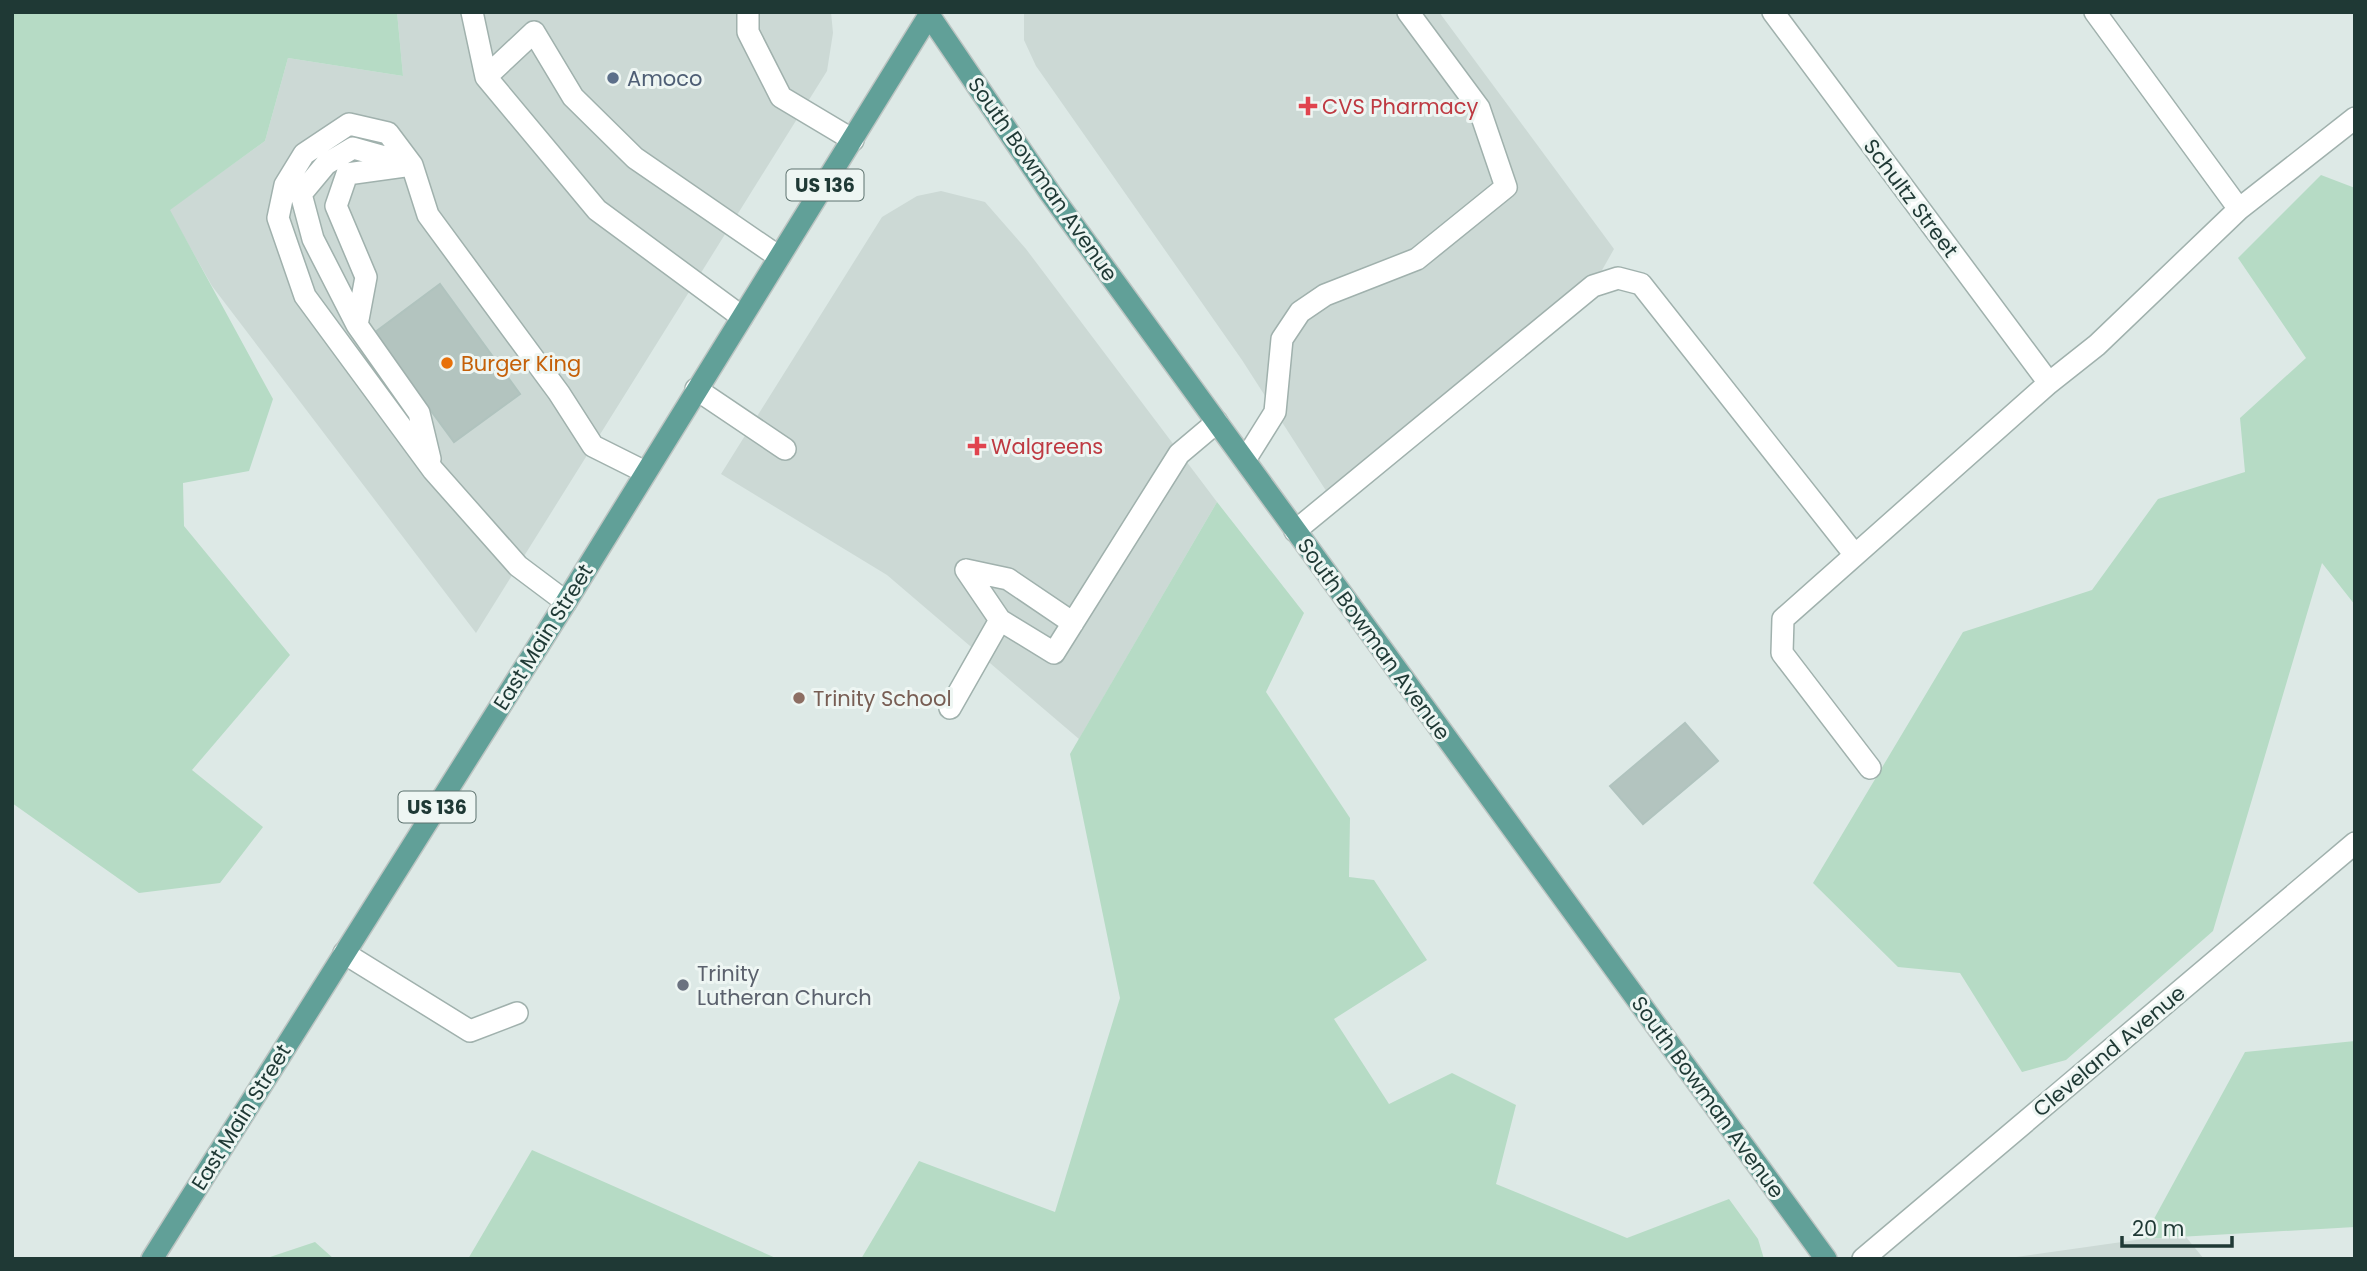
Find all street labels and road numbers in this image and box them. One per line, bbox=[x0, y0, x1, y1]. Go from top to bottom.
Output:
street label: South Bowman Avenue bbox=[961, 71, 1125, 287]
street label: Schultz Street bbox=[1857, 133, 1965, 263]
road number: US 136 bbox=[786, 169, 864, 200]
street label: South Bowman Avenue bbox=[1291, 532, 1457, 746]
street label: East Main Street bbox=[486, 558, 600, 716]
road number: US 136 bbox=[398, 792, 476, 822]
street label: Cleveland Avenue bbox=[2027, 979, 2191, 1123]
street label: South Bowman Avenue bbox=[1625, 990, 1791, 1204]
street label: East Main Street bbox=[184, 1038, 298, 1196]

